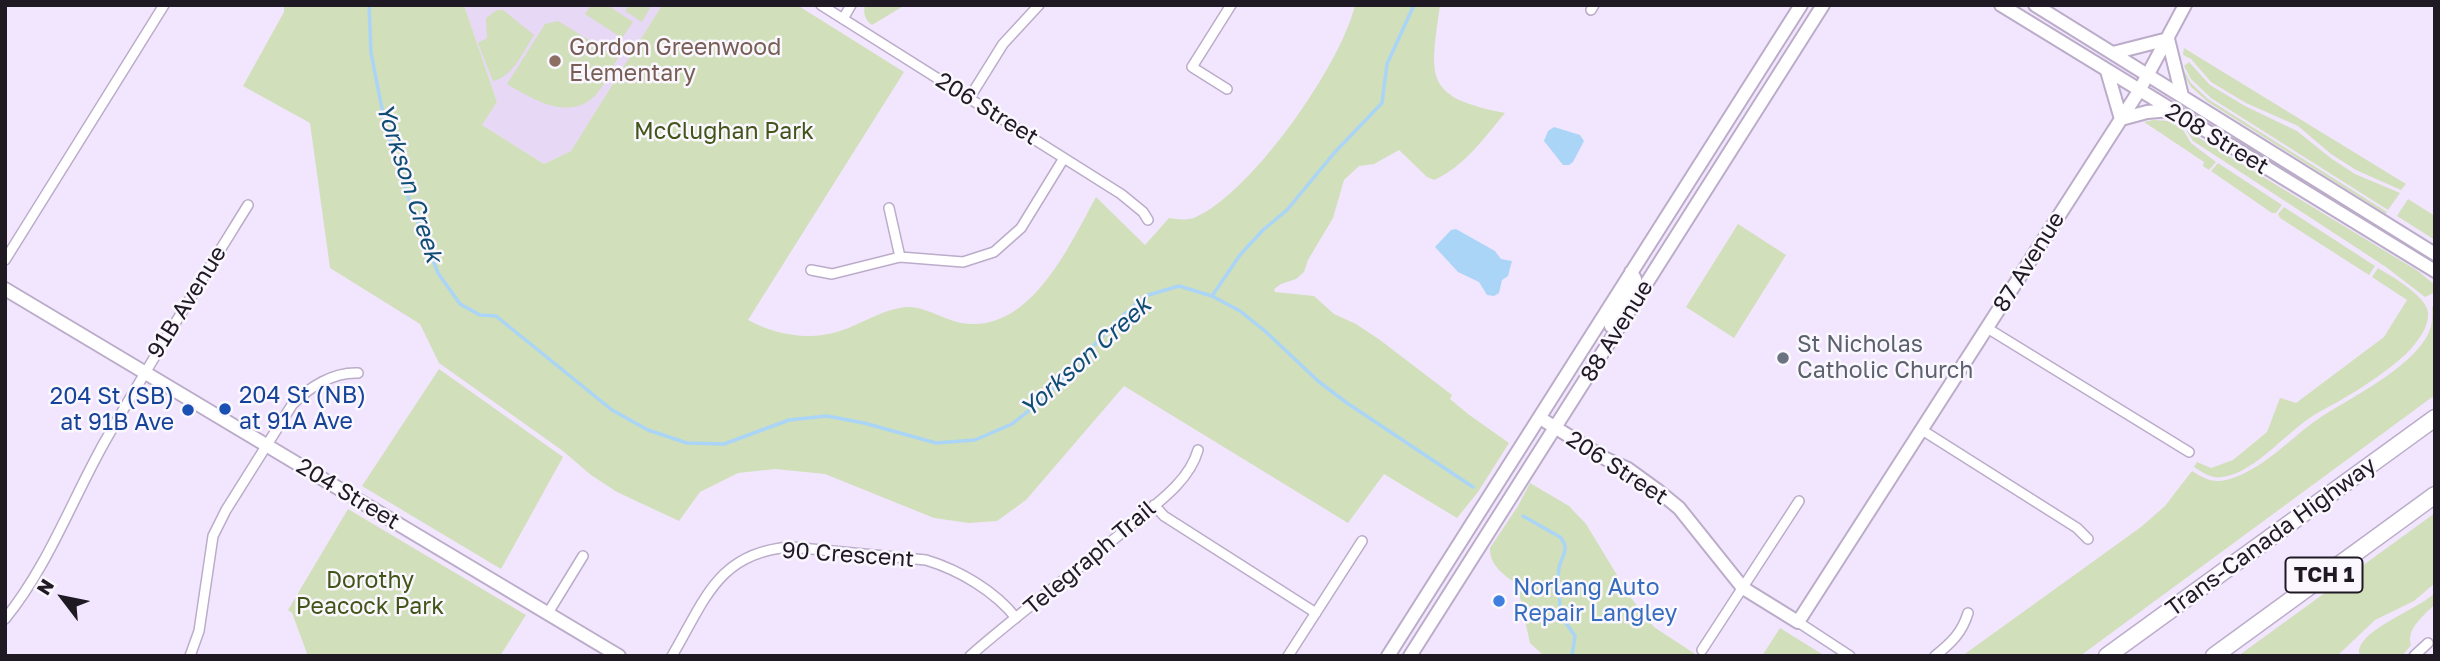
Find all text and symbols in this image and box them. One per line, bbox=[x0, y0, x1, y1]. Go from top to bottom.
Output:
place label: Gordon Greenwood Elementary bbox=[569, 34, 781, 88]
marker: Gordon Greenwood Elementary bbox=[547, 53, 563, 69]
street label: 206 Street bbox=[931, 67, 1043, 151]
street label: 208 Street bbox=[2160, 97, 2274, 181]
water label: Yorkson Creek bbox=[370, 100, 448, 266]
park label: McClughan Park bbox=[634, 118, 814, 146]
street label: 87 Avenue bbox=[1987, 207, 2071, 317]
street label: 91B Avenue bbox=[142, 241, 232, 363]
street label: 88 Avenue bbox=[1575, 275, 1659, 387]
water label: Yorkson Creek bbox=[1015, 291, 1157, 423]
place label: St Nicholas Catholic Church bbox=[1797, 331, 1973, 385]
marker: St Nicholas Catholic Church bbox=[1775, 350, 1791, 366]
place label: 204 St (NB) at 91A Ave bbox=[239, 382, 366, 436]
place label: 204 St (SB) at 91B Ave bbox=[50, 383, 174, 437]
marker: 204 St (NB) at 91A Ave bbox=[217, 401, 233, 417]
marker: 204 St (SB) at 91B Ave bbox=[180, 402, 196, 418]
street label: 206 Street bbox=[1561, 425, 1673, 511]
street label: Trans-Canada Highway bbox=[2161, 451, 2381, 623]
street label: 204 Street bbox=[291, 452, 405, 536]
street label: Telegraph Trail bbox=[1019, 495, 1161, 621]
street label: 90 Crescent bbox=[781, 537, 915, 573]
road number: TCH 1 bbox=[2286, 558, 2362, 592]
north arrow bbox=[28, 563, 98, 633]
park label: Dorothy Peacock Park bbox=[296, 567, 444, 621]
text: N bbox=[31, 574, 58, 599]
place label: Norlang Auto Repair Langley bbox=[1513, 574, 1677, 628]
marker: Norlang Auto Repair Langley bbox=[1491, 593, 1507, 609]

